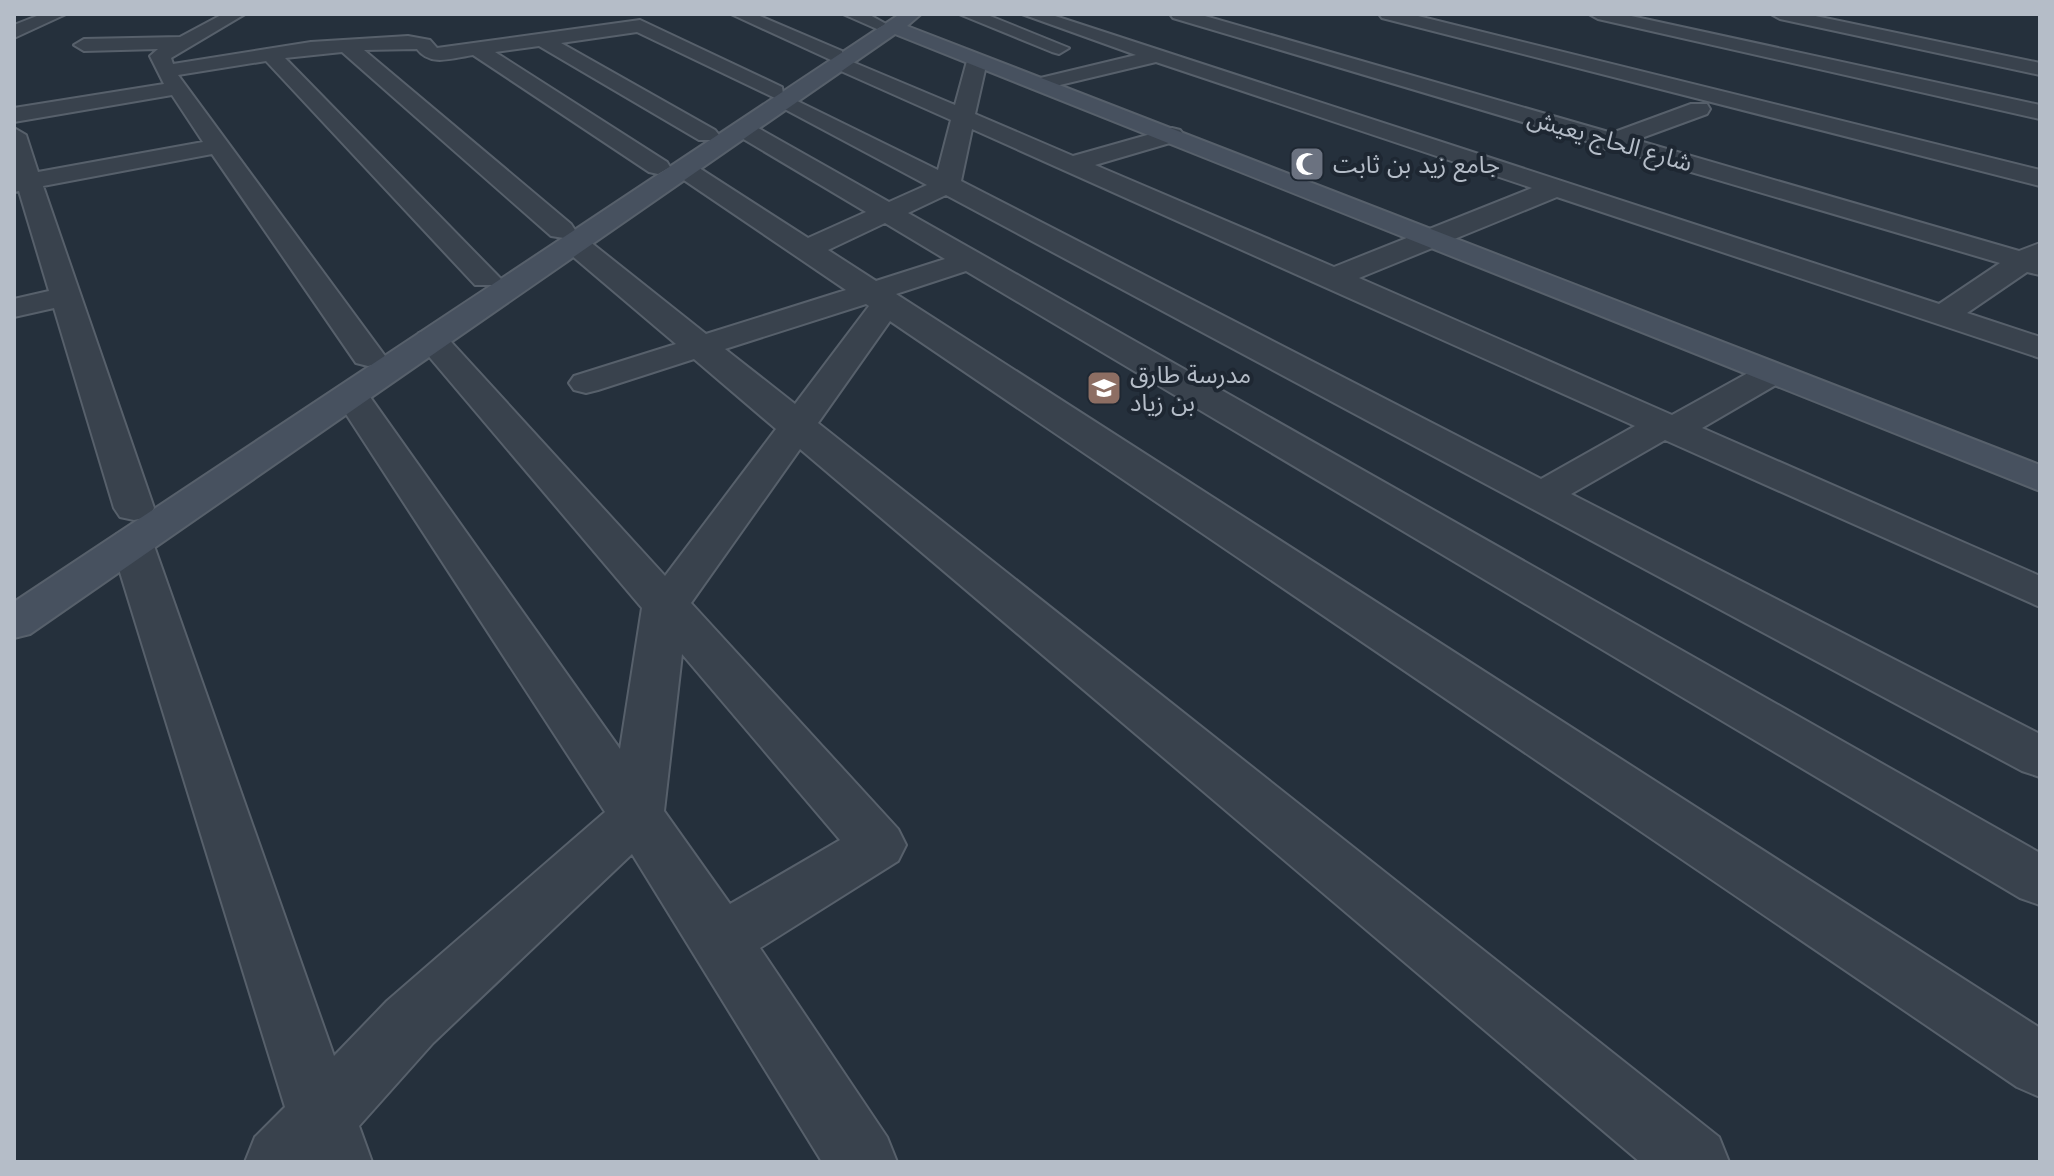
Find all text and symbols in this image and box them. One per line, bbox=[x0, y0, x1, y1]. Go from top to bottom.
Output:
street label: شارع الحاج يعيش bbox=[1524, 100, 1696, 180]
mosque icon: جامع زيد بن ثابت bbox=[1288, 145, 1326, 183]
place label: جامع زيد بن ثابت bbox=[1333, 147, 1500, 182]
place label: مدرسة طارق بن زياد bbox=[1130, 357, 1251, 420]
school or university icon: مدرسة طارق بن زياد bbox=[1085, 369, 1123, 407]

